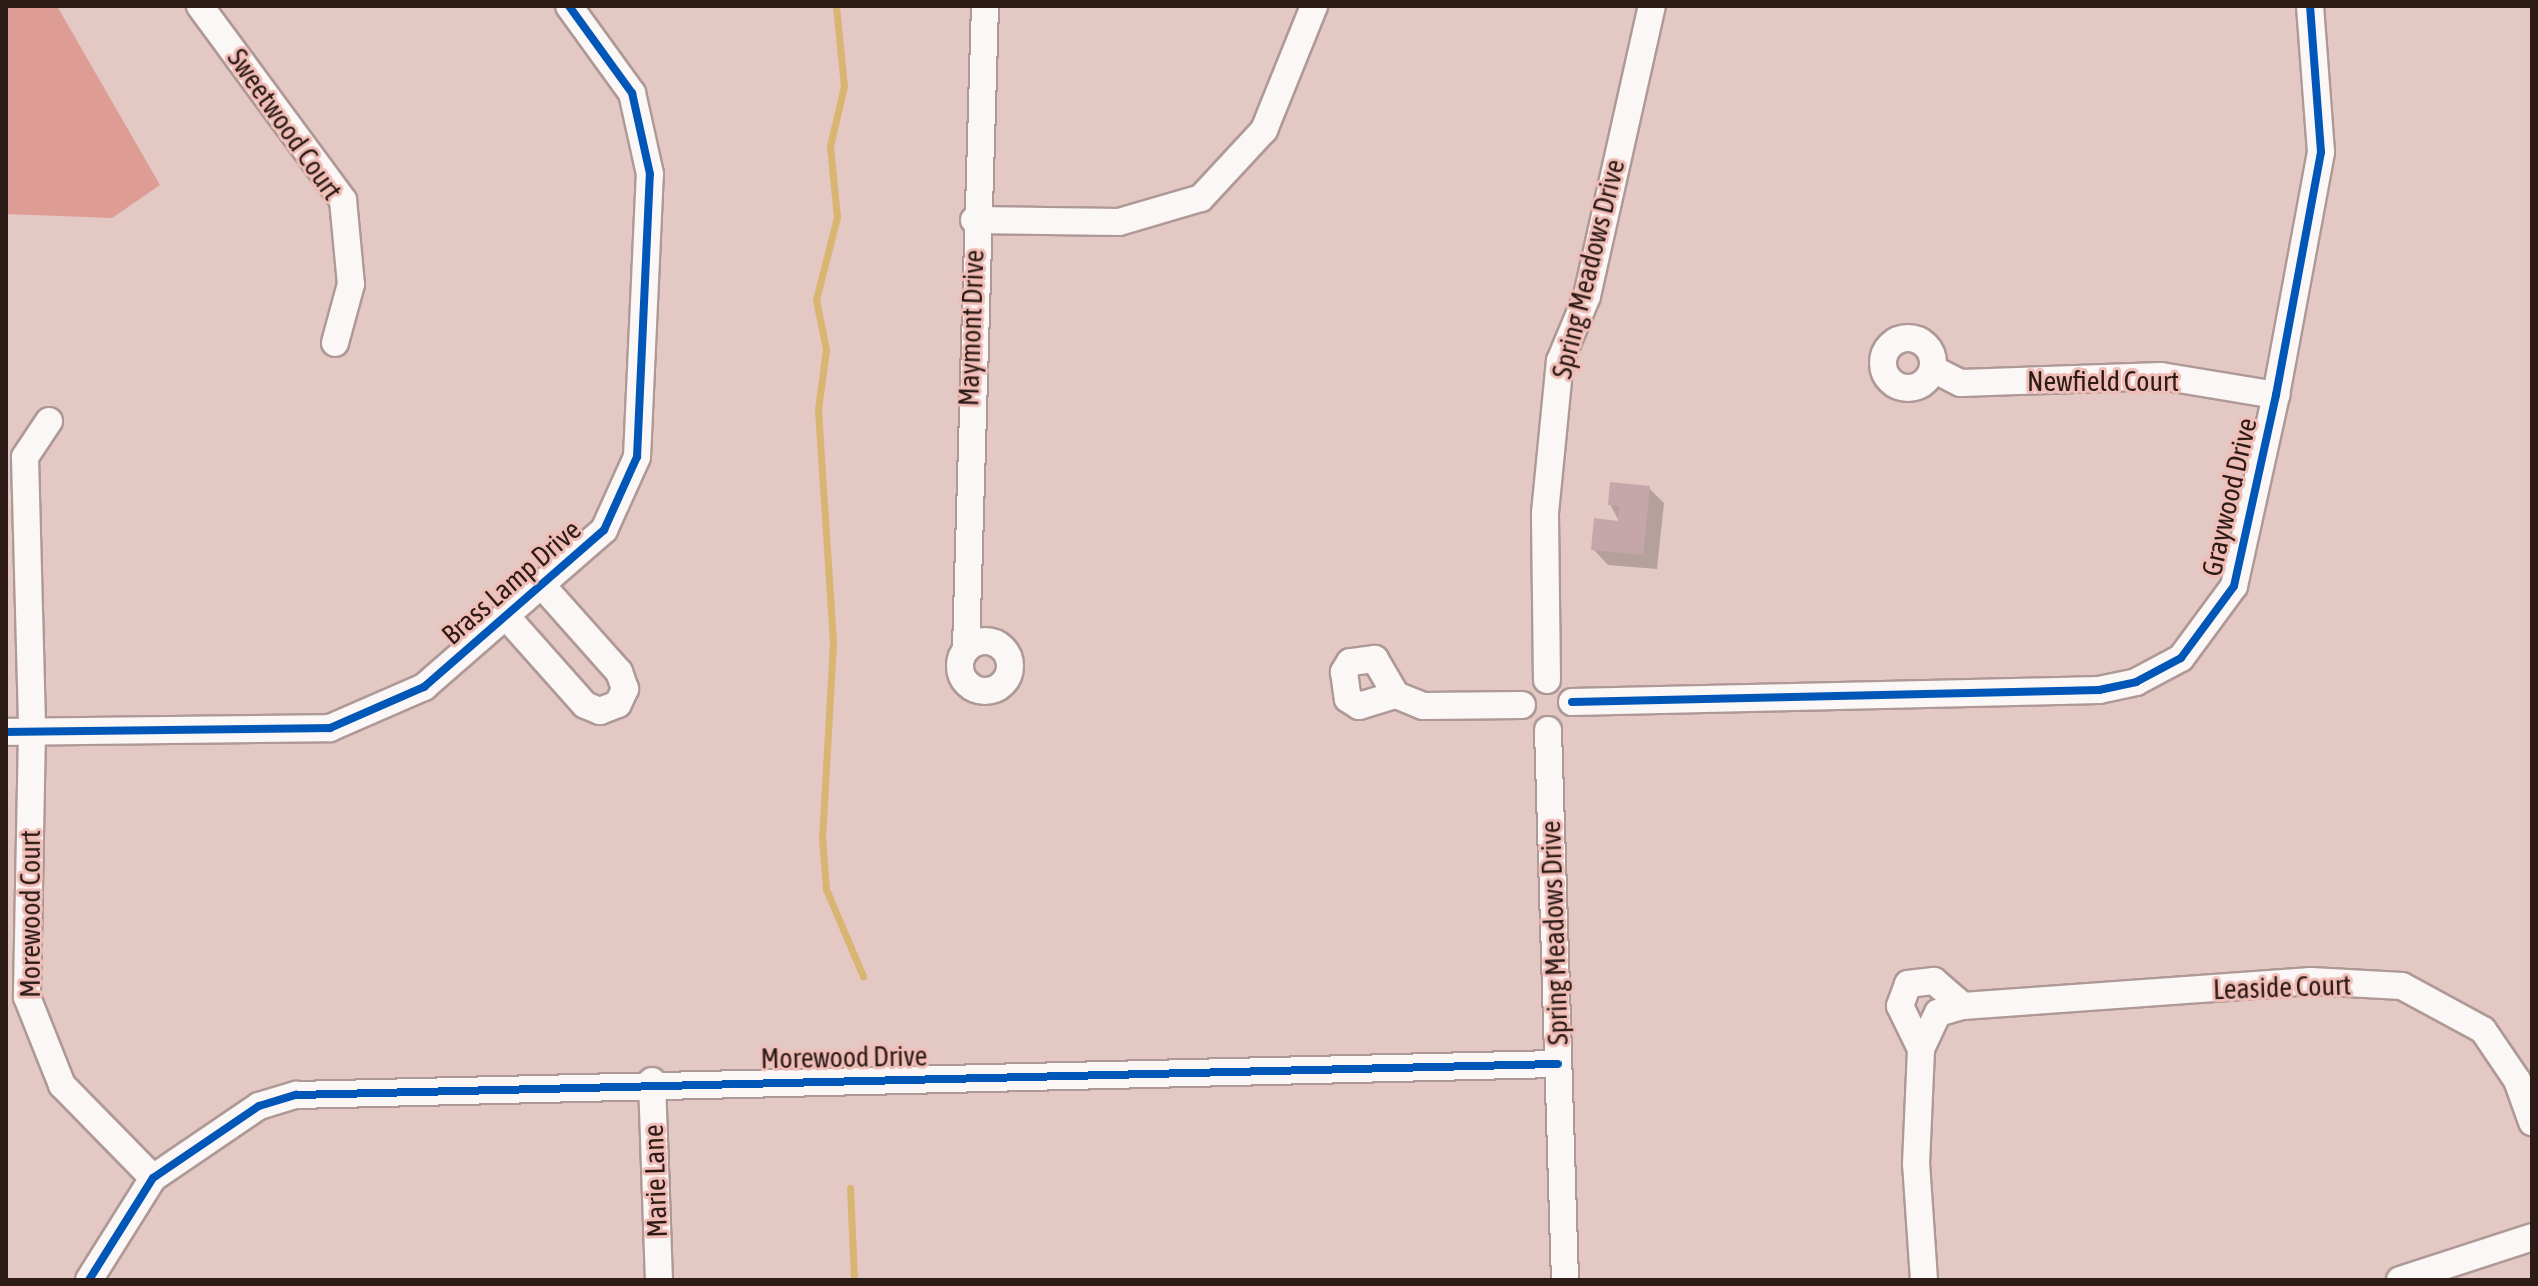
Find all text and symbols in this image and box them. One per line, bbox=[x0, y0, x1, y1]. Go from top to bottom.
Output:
street label: Sweetwood Court bbox=[221, 42, 349, 206]
street label: Spring Meadows Drive bbox=[1545, 156, 1631, 382]
street label: Maymont Drive bbox=[951, 249, 991, 407]
street label: Newfield Court bbox=[2027, 364, 2179, 398]
street label: Graywood Drive bbox=[2194, 415, 2264, 579]
street label: Brass Lamp Drive bbox=[435, 513, 587, 651]
street label: Spring Meadows Drive bbox=[1533, 820, 1575, 1046]
street label: Morewood Court bbox=[13, 830, 47, 998]
street label: Leaside Court bbox=[2212, 968, 2352, 1006]
street label: Morewood Drive bbox=[760, 1039, 928, 1075]
street label: Marie Lane bbox=[636, 1124, 674, 1238]

